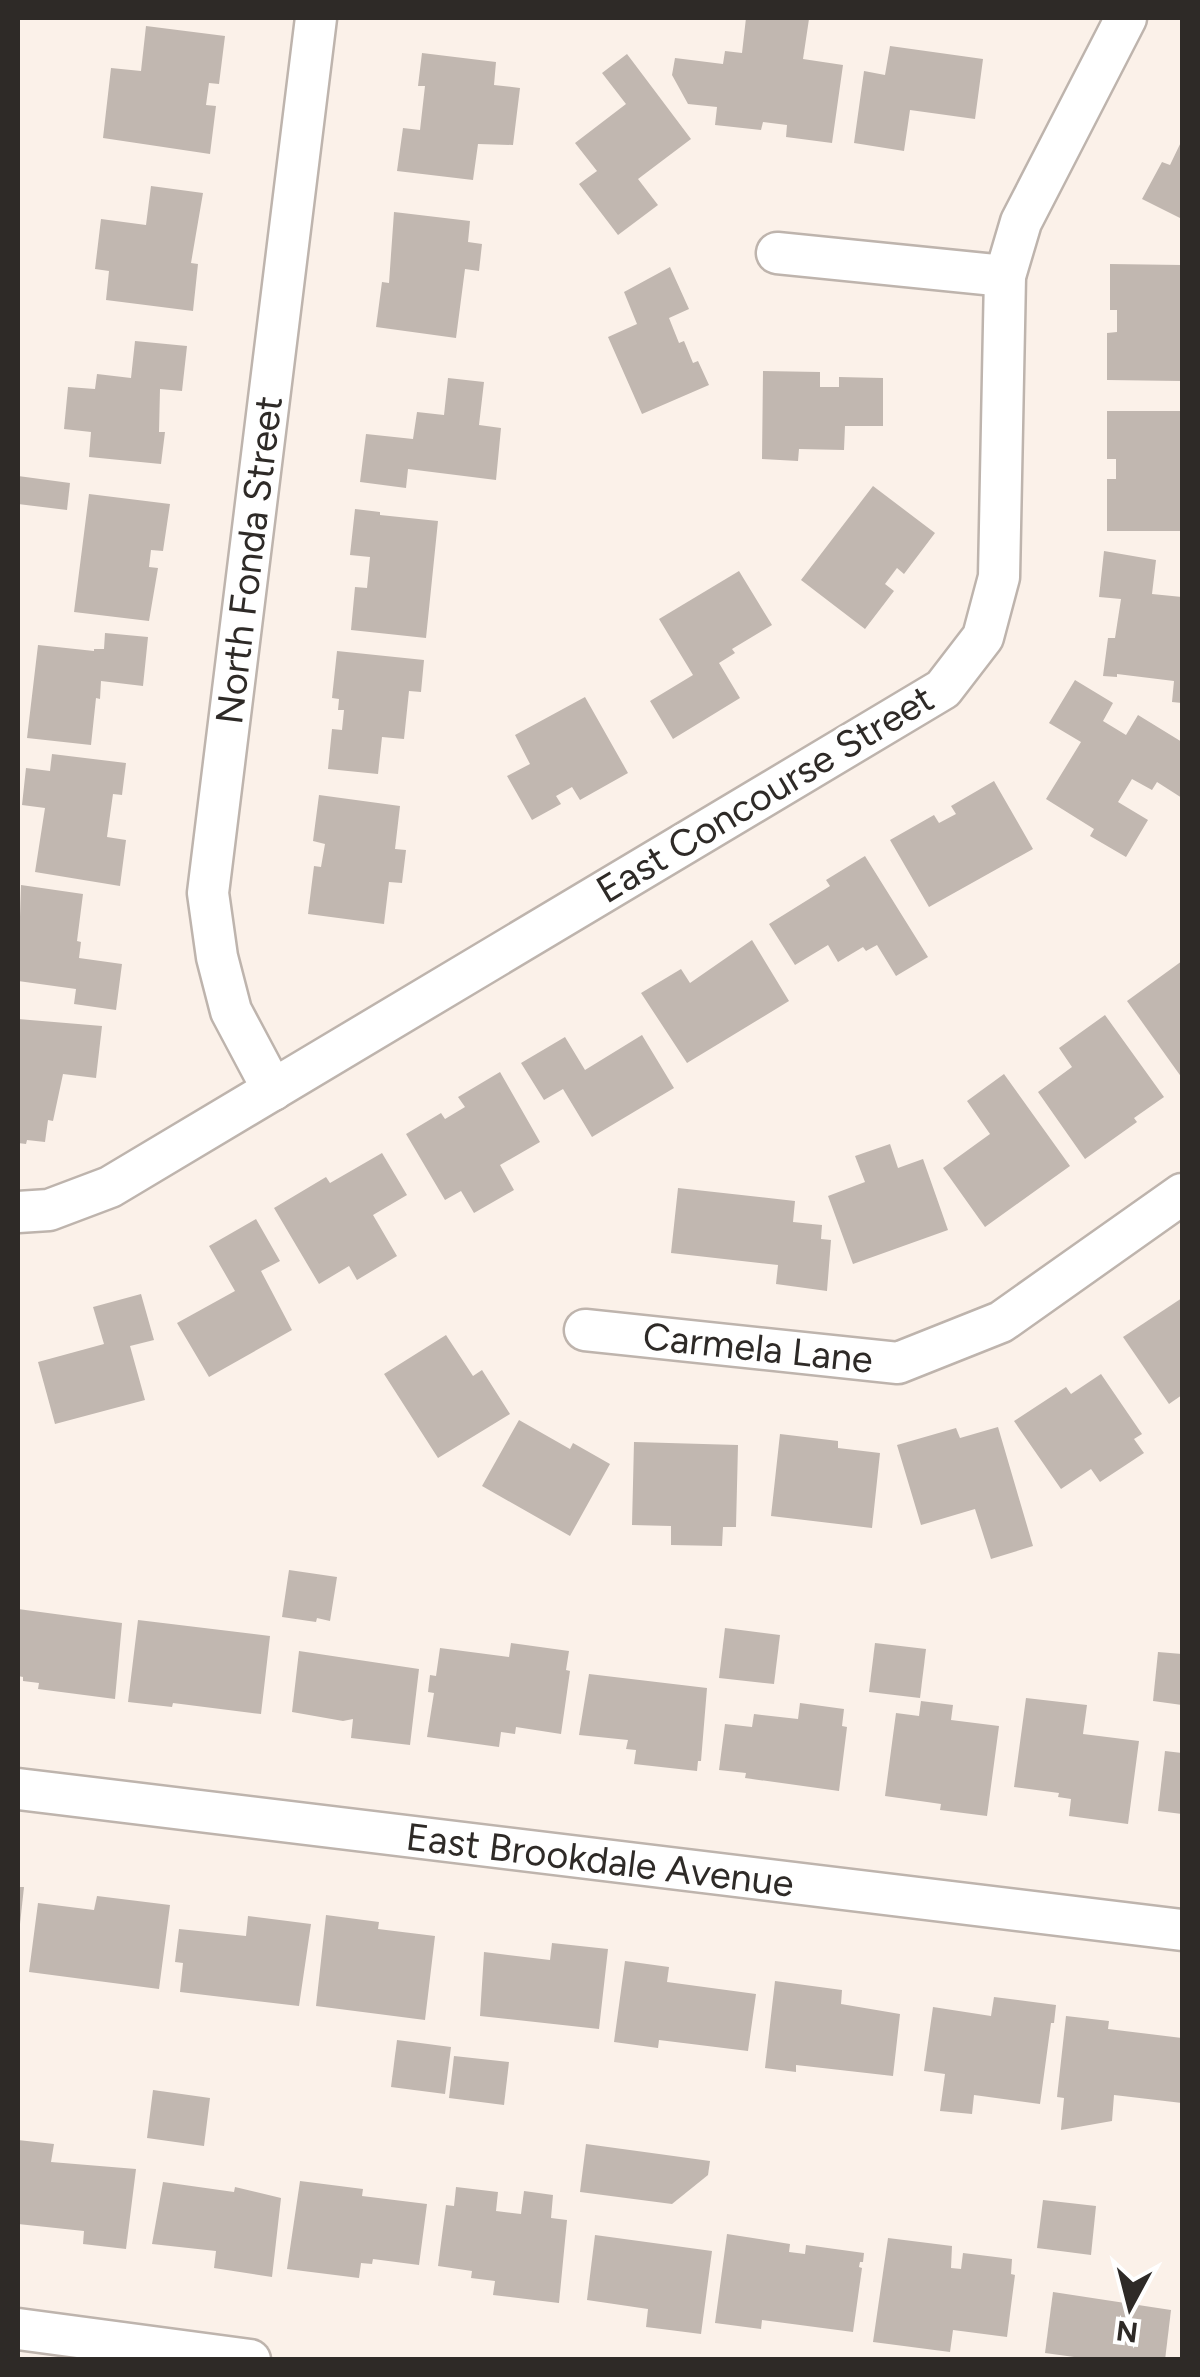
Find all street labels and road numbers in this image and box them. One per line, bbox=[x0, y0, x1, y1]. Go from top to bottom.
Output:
street label: North Fonda Street bbox=[206, 393, 292, 727]
street label: East Concourse Street bbox=[588, 675, 942, 913]
street label: Carmela Lane bbox=[641, 1313, 875, 1383]
street label: East Brookdale Avenue bbox=[404, 1813, 796, 1907]

